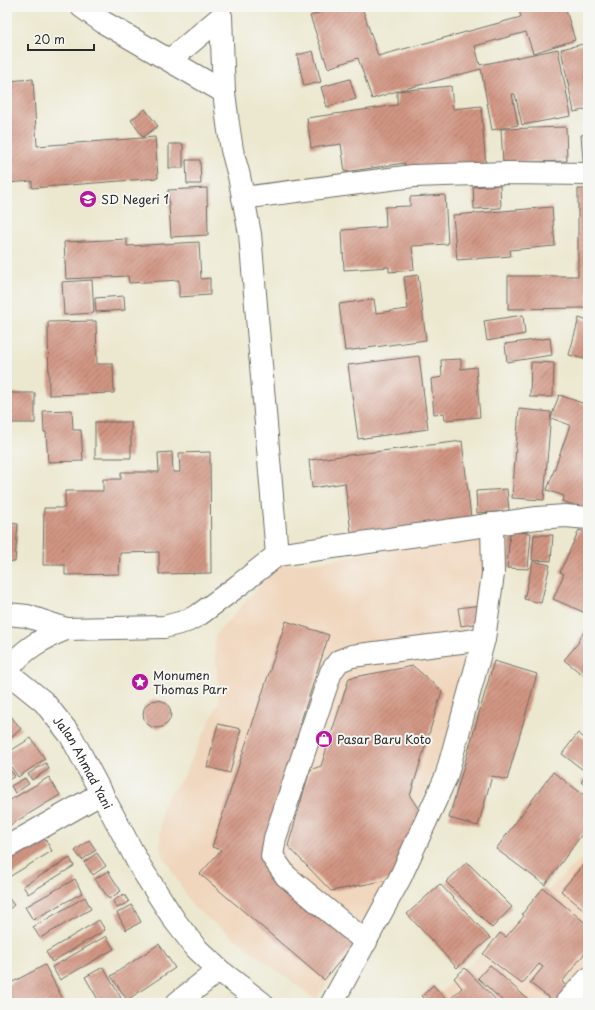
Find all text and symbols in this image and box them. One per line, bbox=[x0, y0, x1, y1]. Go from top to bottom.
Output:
scale bar bbox=[28, 26, 94, 52]
text: 20 m bbox=[34, 30, 65, 48]
school or university icon: SD Negeri 1 bbox=[78, 189, 98, 209]
place label: SD Negeri 1 bbox=[101, 190, 169, 208]
place label: Monumen Thomas Parr bbox=[153, 666, 228, 698]
place icon: Monumen Thomas Parr bbox=[130, 672, 150, 692]
street label: Jalan Ahmad Yani bbox=[49, 712, 117, 812]
shop icon: Pasar Baru Koto bbox=[314, 729, 334, 749]
place label: Pasar Baru Koto bbox=[337, 730, 432, 748]

